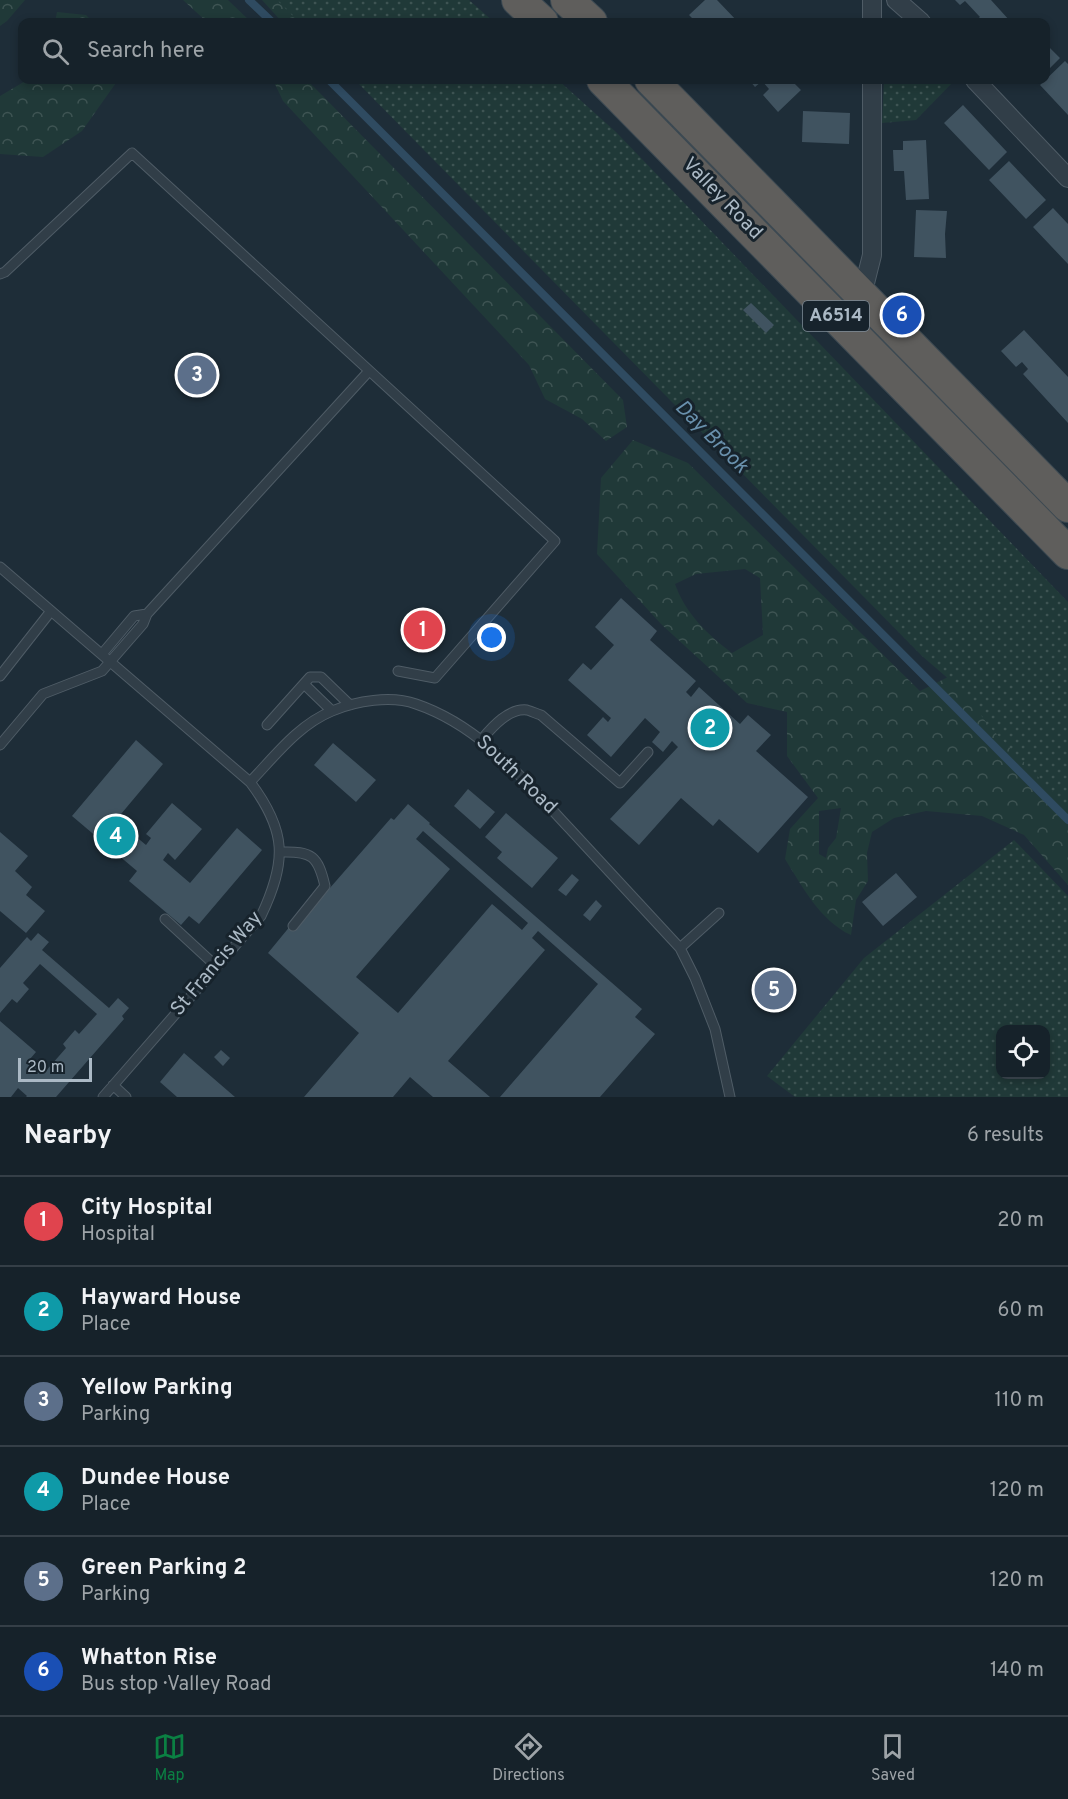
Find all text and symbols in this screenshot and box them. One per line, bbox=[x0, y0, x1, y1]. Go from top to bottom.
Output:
search box bbox=[18, 18, 1050, 84]
icon: search bbox=[39, 35, 72, 68]
text: Search here bbox=[87, 38, 205, 65]
street label: Valley Road bbox=[676, 152, 768, 246]
pin: 6 bbox=[882, 292, 922, 338]
road number: A6514 bbox=[803, 301, 869, 331]
pin: 3 bbox=[178, 352, 216, 398]
water label: Day Brook bbox=[668, 394, 754, 480]
pin: 1 bbox=[404, 608, 442, 652]
your location bbox=[477, 623, 506, 652]
pin: 2 bbox=[690, 706, 730, 750]
street label: South Road bbox=[470, 730, 562, 820]
pin: 4 bbox=[96, 814, 136, 858]
street label: St Francis Way bbox=[165, 906, 269, 1022]
pin: 5 bbox=[754, 968, 794, 1012]
map controls bbox=[996, 1025, 1050, 1079]
button: locate bbox=[996, 1025, 1050, 1079]
scale bar bbox=[18, 1055, 92, 1082]
text: 20 m bbox=[27, 1058, 64, 1078]
text: Nearby bbox=[24, 1120, 112, 1153]
text: 6 results bbox=[967, 1123, 1044, 1149]
text: City Hospital bbox=[81, 1195, 213, 1222]
text: 1 bbox=[40, 1208, 48, 1234]
text: 20 m bbox=[997, 1208, 1044, 1234]
text: Hospital bbox=[81, 1222, 155, 1248]
text: Hayward House bbox=[81, 1285, 241, 1312]
text: 2 bbox=[37, 1298, 50, 1324]
text: 60 m bbox=[998, 1298, 1044, 1324]
text: Place bbox=[81, 1312, 131, 1338]
text: Yellow Parking bbox=[81, 1375, 233, 1402]
text: 3 bbox=[38, 1388, 50, 1414]
text: 110 m bbox=[995, 1388, 1044, 1414]
text: Parking bbox=[81, 1402, 150, 1428]
text: Dundee House bbox=[81, 1465, 230, 1492]
text: 4 bbox=[37, 1478, 50, 1504]
text: 120 m bbox=[990, 1478, 1044, 1504]
text: Place bbox=[81, 1492, 131, 1518]
text: Green Parking 2 bbox=[81, 1555, 246, 1582]
text: 5 bbox=[37, 1568, 50, 1594]
text: 120 m bbox=[990, 1568, 1044, 1594]
text: Parking bbox=[81, 1582, 150, 1608]
text: Whatton Rise bbox=[81, 1645, 217, 1672]
text: 6 bbox=[37, 1658, 50, 1684]
text: 140 m bbox=[990, 1658, 1044, 1684]
text: Bus stop · Valley Road bbox=[81, 1672, 272, 1698]
tab: Map bbox=[153, 1730, 186, 1786]
tab: Directions bbox=[492, 1730, 565, 1786]
tab: Saved bbox=[871, 1730, 915, 1786]

